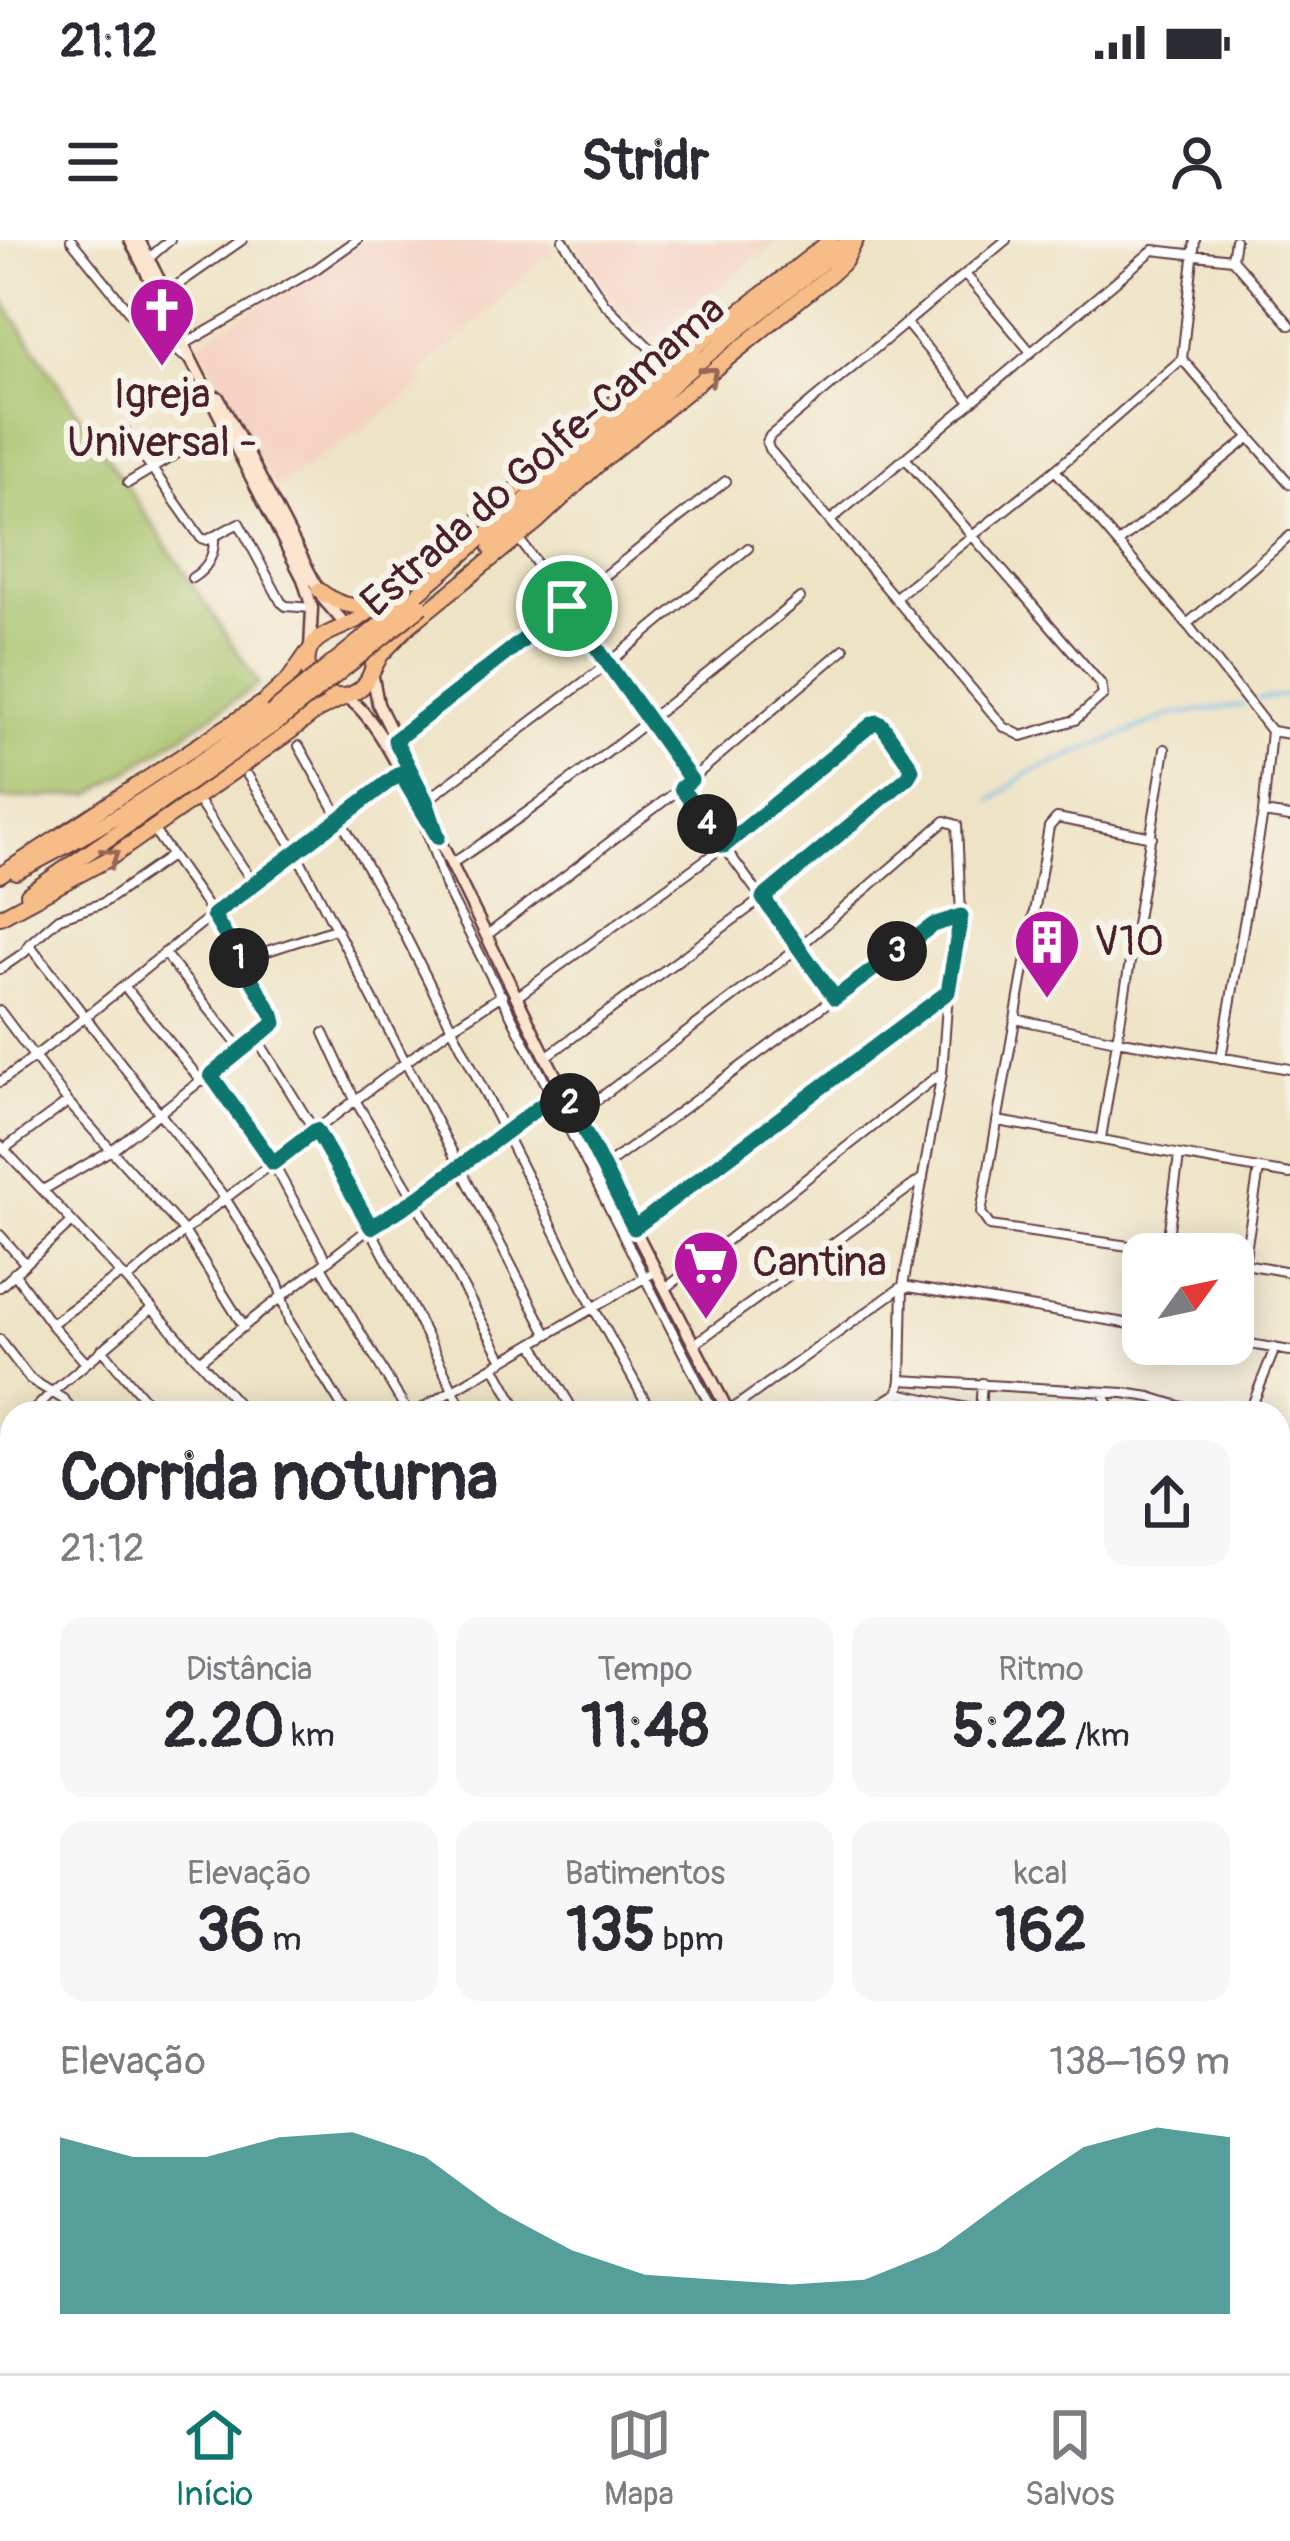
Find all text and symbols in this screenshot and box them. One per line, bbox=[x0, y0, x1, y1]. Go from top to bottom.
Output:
text: 21:12 bbox=[60, 14, 158, 70]
text: Stridr bbox=[581, 128, 709, 196]
icon: menu bbox=[60, 129, 126, 195]
icon: person bbox=[1164, 129, 1230, 195]
church icon: Igreja Universal - bbox=[127, 275, 197, 369]
street label: Estrada do Golfe-Camama bbox=[350, 284, 736, 628]
one-way arrow bbox=[696, 366, 718, 388]
place label: Igreja Universal - bbox=[67, 369, 257, 469]
pin bbox=[516, 555, 618, 657]
icon: arrive bbox=[534, 573, 600, 639]
pin: 4 bbox=[677, 794, 737, 854]
text: 4 bbox=[697, 803, 717, 844]
one-way arrow bbox=[98, 848, 120, 870]
building icon: V10 bbox=[1012, 907, 1082, 1001]
place label: V10 bbox=[1094, 916, 1164, 968]
pin: 3 bbox=[867, 921, 927, 981]
pin: 1 bbox=[209, 928, 269, 988]
text: 3 bbox=[888, 930, 906, 971]
text: 1 bbox=[233, 937, 245, 978]
pin: 2 bbox=[540, 1073, 600, 1133]
text: 2 bbox=[561, 1082, 579, 1123]
supermarket icon: Cantina bbox=[671, 1228, 741, 1322]
north arrow bbox=[1122, 1233, 1254, 1365]
map controls bbox=[1122, 1233, 1254, 1365]
place label: Cantina bbox=[752, 1237, 887, 1289]
text: Corrida noturna bbox=[60, 1437, 498, 1520]
button: share bbox=[1104, 1440, 1230, 1566]
text: 21:12 bbox=[60, 1524, 145, 1573]
text: Distância bbox=[186, 1649, 312, 1690]
text: Tempo bbox=[598, 1649, 692, 1690]
text: Ritmo bbox=[998, 1649, 1084, 1690]
text: 2.20 bbox=[163, 1690, 284, 1765]
text: 11:48 bbox=[581, 1690, 709, 1765]
text: 5:22 bbox=[952, 1690, 1068, 1765]
text: km bbox=[284, 1715, 335, 1756]
text: /km bbox=[1068, 1715, 1130, 1756]
text: Elevação bbox=[187, 1853, 311, 1894]
text: Batimentos bbox=[565, 1853, 725, 1894]
text: kcal bbox=[1014, 1853, 1068, 1894]
text: 36 bbox=[197, 1894, 265, 1969]
text: 135 bbox=[566, 1894, 656, 1969]
text: 162 bbox=[995, 1894, 1087, 1969]
text: m bbox=[265, 1919, 301, 1960]
text: bpm bbox=[656, 1919, 724, 1960]
text: Elevação bbox=[60, 2037, 206, 2086]
text: 138–169 m bbox=[1049, 2037, 1230, 2086]
tab: Início bbox=[175, 2402, 253, 2515]
tab: Mapa bbox=[604, 2402, 674, 2515]
tab: Salvos bbox=[1025, 2402, 1115, 2515]

